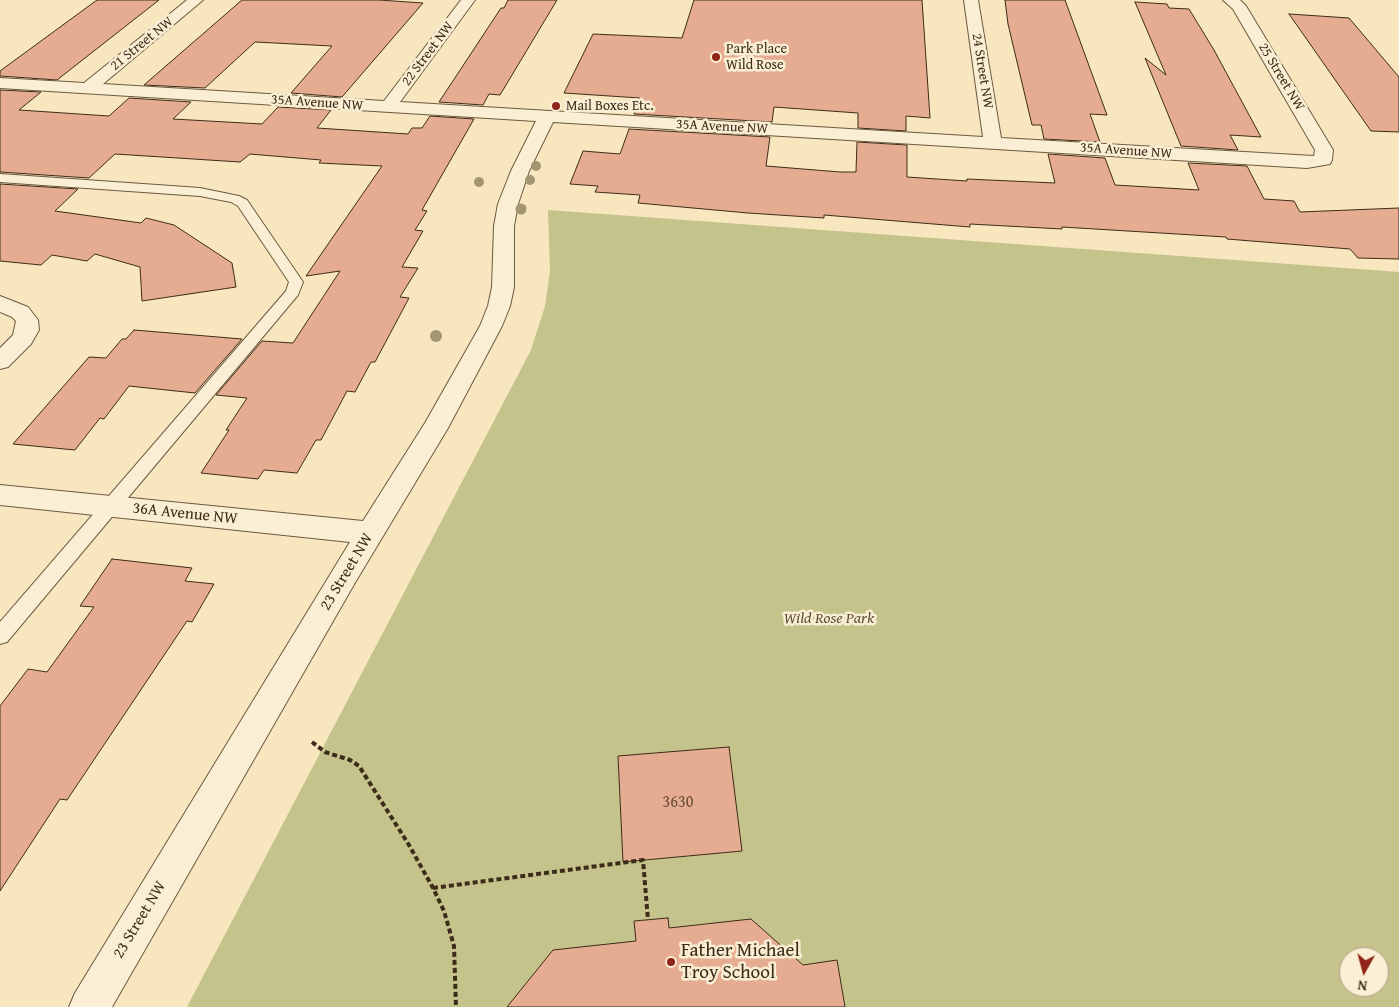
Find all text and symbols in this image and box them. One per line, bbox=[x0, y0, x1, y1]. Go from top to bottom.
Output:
street label: 21 Street NW bbox=[107, 14, 177, 74]
street label: 22 Street NW bbox=[398, 19, 458, 89]
street label: 24 Street NW bbox=[968, 32, 996, 110]
street label: 25 Street NW bbox=[1254, 40, 1308, 114]
place label: Park Place Wild Rose bbox=[726, 41, 787, 74]
marker: Park Place Wild Rose bbox=[710, 51, 722, 63]
street label: 35A Avenue NW bbox=[270, 91, 364, 115]
place label: Mail Boxes Etc. bbox=[566, 98, 654, 114]
marker: Mail Boxes Etc. bbox=[550, 100, 562, 112]
street label: 35A Avenue NW bbox=[676, 116, 768, 138]
street label: 35A Avenue NW bbox=[1079, 139, 1173, 163]
street label: 36A Avenue NW bbox=[132, 499, 238, 529]
street label: 23 Street NW bbox=[316, 530, 378, 614]
park label: Wild Rose Park bbox=[784, 609, 874, 629]
house number: 3630 bbox=[663, 793, 693, 813]
street label: 23 Street NW bbox=[109, 878, 171, 962]
place label: Father Michael Troy School bbox=[681, 940, 800, 984]
north arrow bbox=[1339, 947, 1389, 997]
marker: Father Michael Troy School bbox=[665, 956, 677, 968]
text: N bbox=[1356, 975, 1368, 996]

